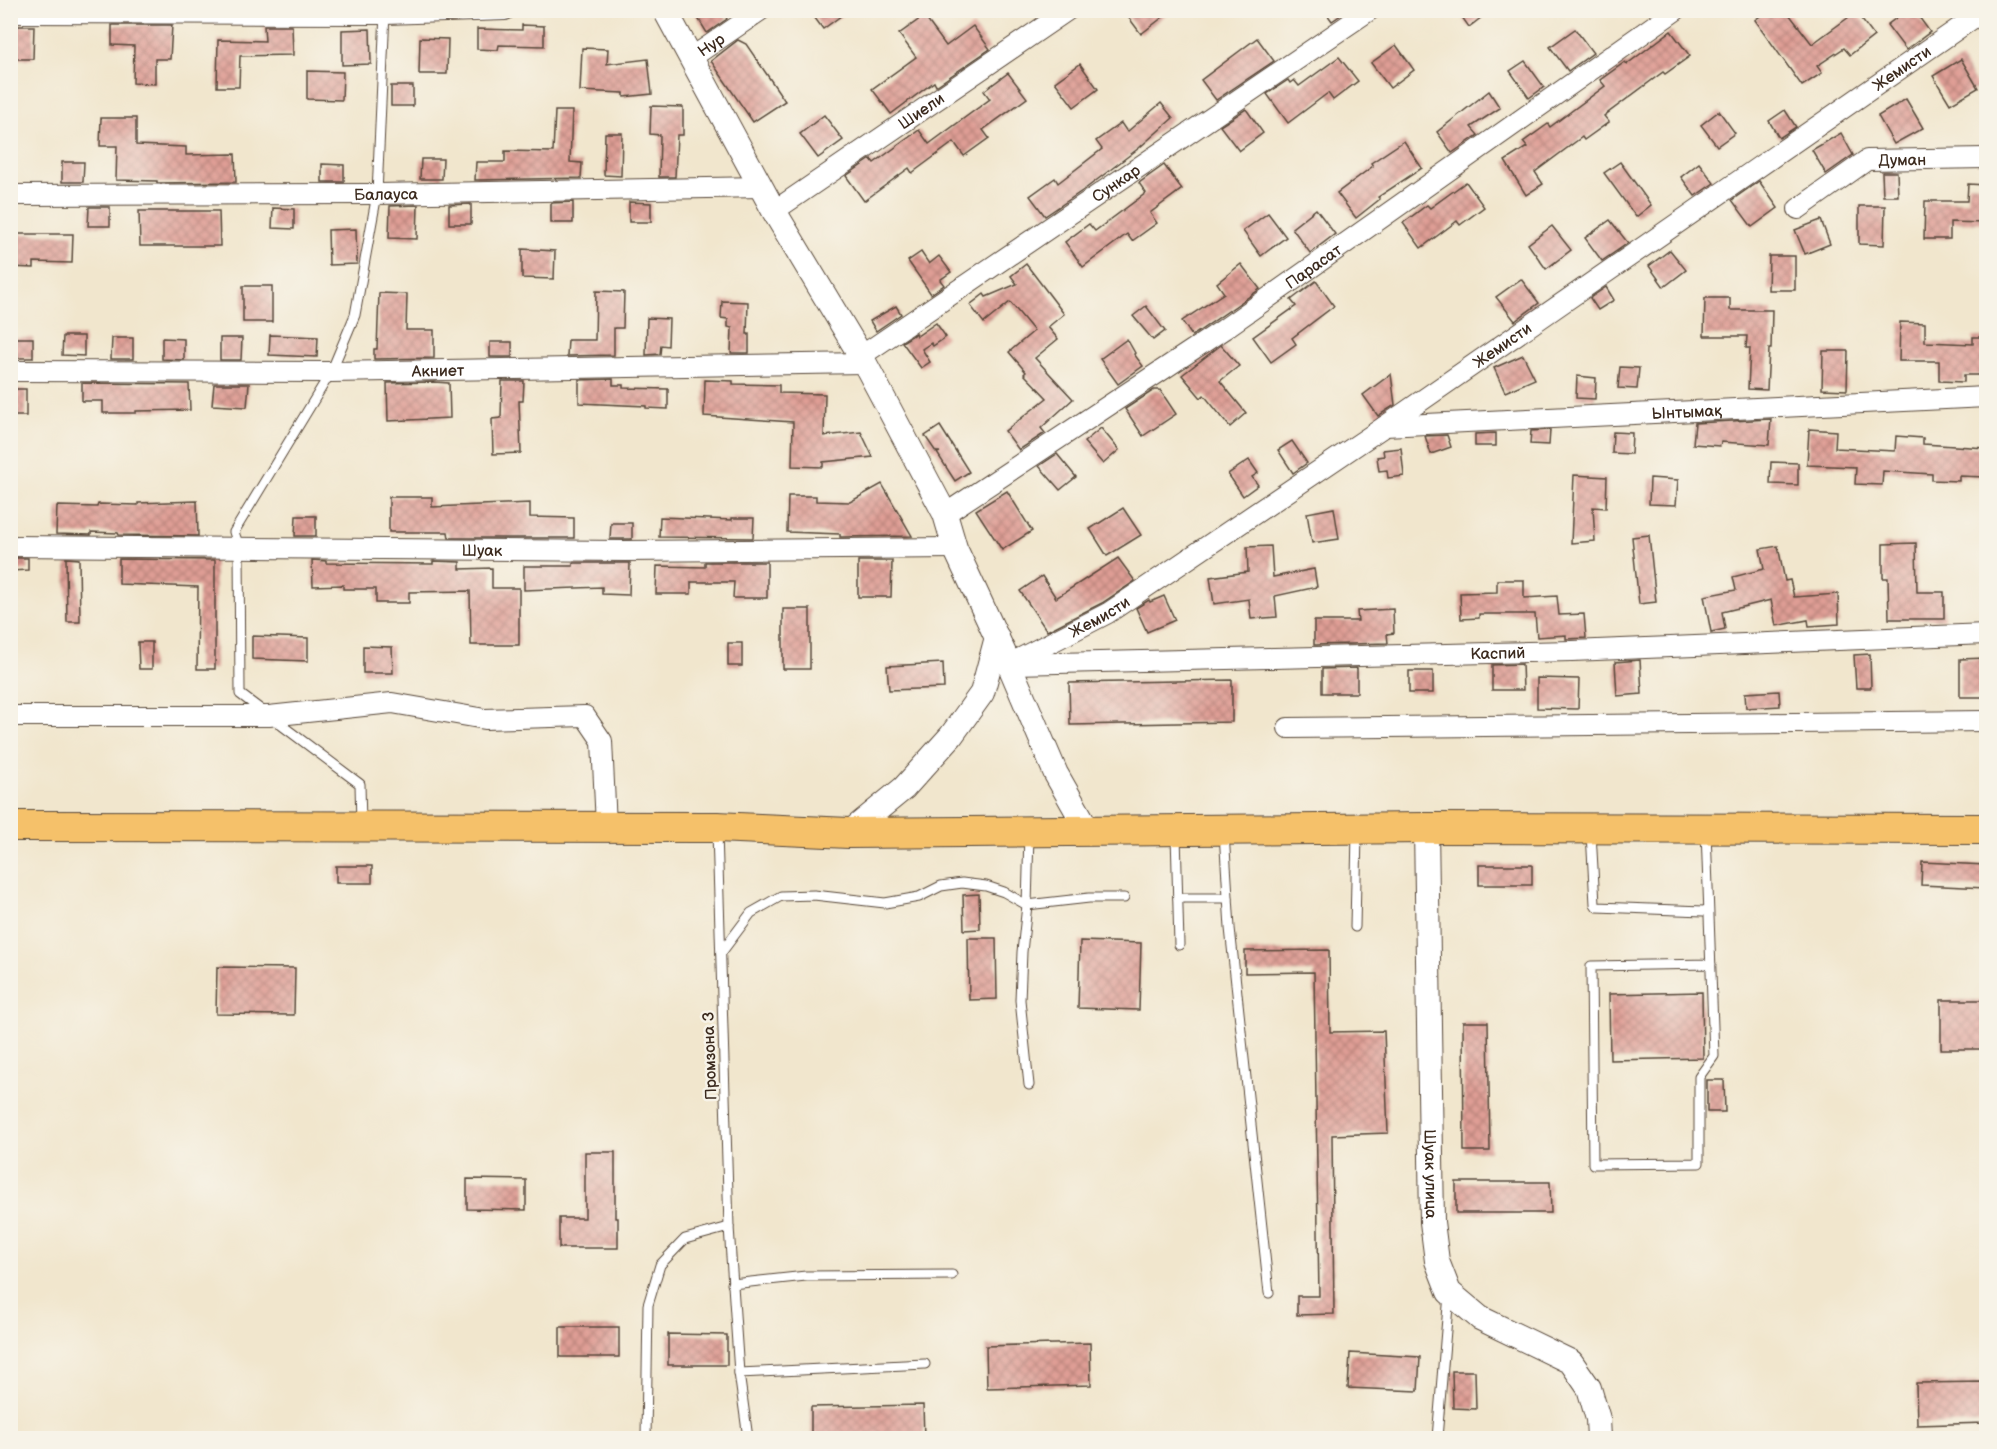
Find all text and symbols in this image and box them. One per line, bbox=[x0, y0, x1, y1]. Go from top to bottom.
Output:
street label: Нур bbox=[695, 30, 729, 62]
street label: Жемисти bbox=[1869, 42, 1935, 96]
street label: Шиели bbox=[895, 89, 948, 134]
street label: Думан bbox=[1878, 151, 1926, 171]
street label: Сункар bbox=[1089, 161, 1144, 207]
street label: Балауса bbox=[354, 185, 419, 205]
street label: Парасат bbox=[1282, 240, 1346, 294]
street label: Жемисти bbox=[1470, 319, 1536, 373]
street label: Акниет bbox=[411, 362, 465, 382]
street label: Ынтымақ bbox=[1651, 402, 1722, 424]
street label: Шуак bbox=[461, 542, 503, 561]
street label: Жемисти bbox=[1066, 593, 1134, 642]
street label: Каспий bbox=[1470, 644, 1526, 664]
street label: Промзона 3 bbox=[699, 1011, 722, 1101]
street label: Шуак улица bbox=[1420, 1129, 1440, 1219]

